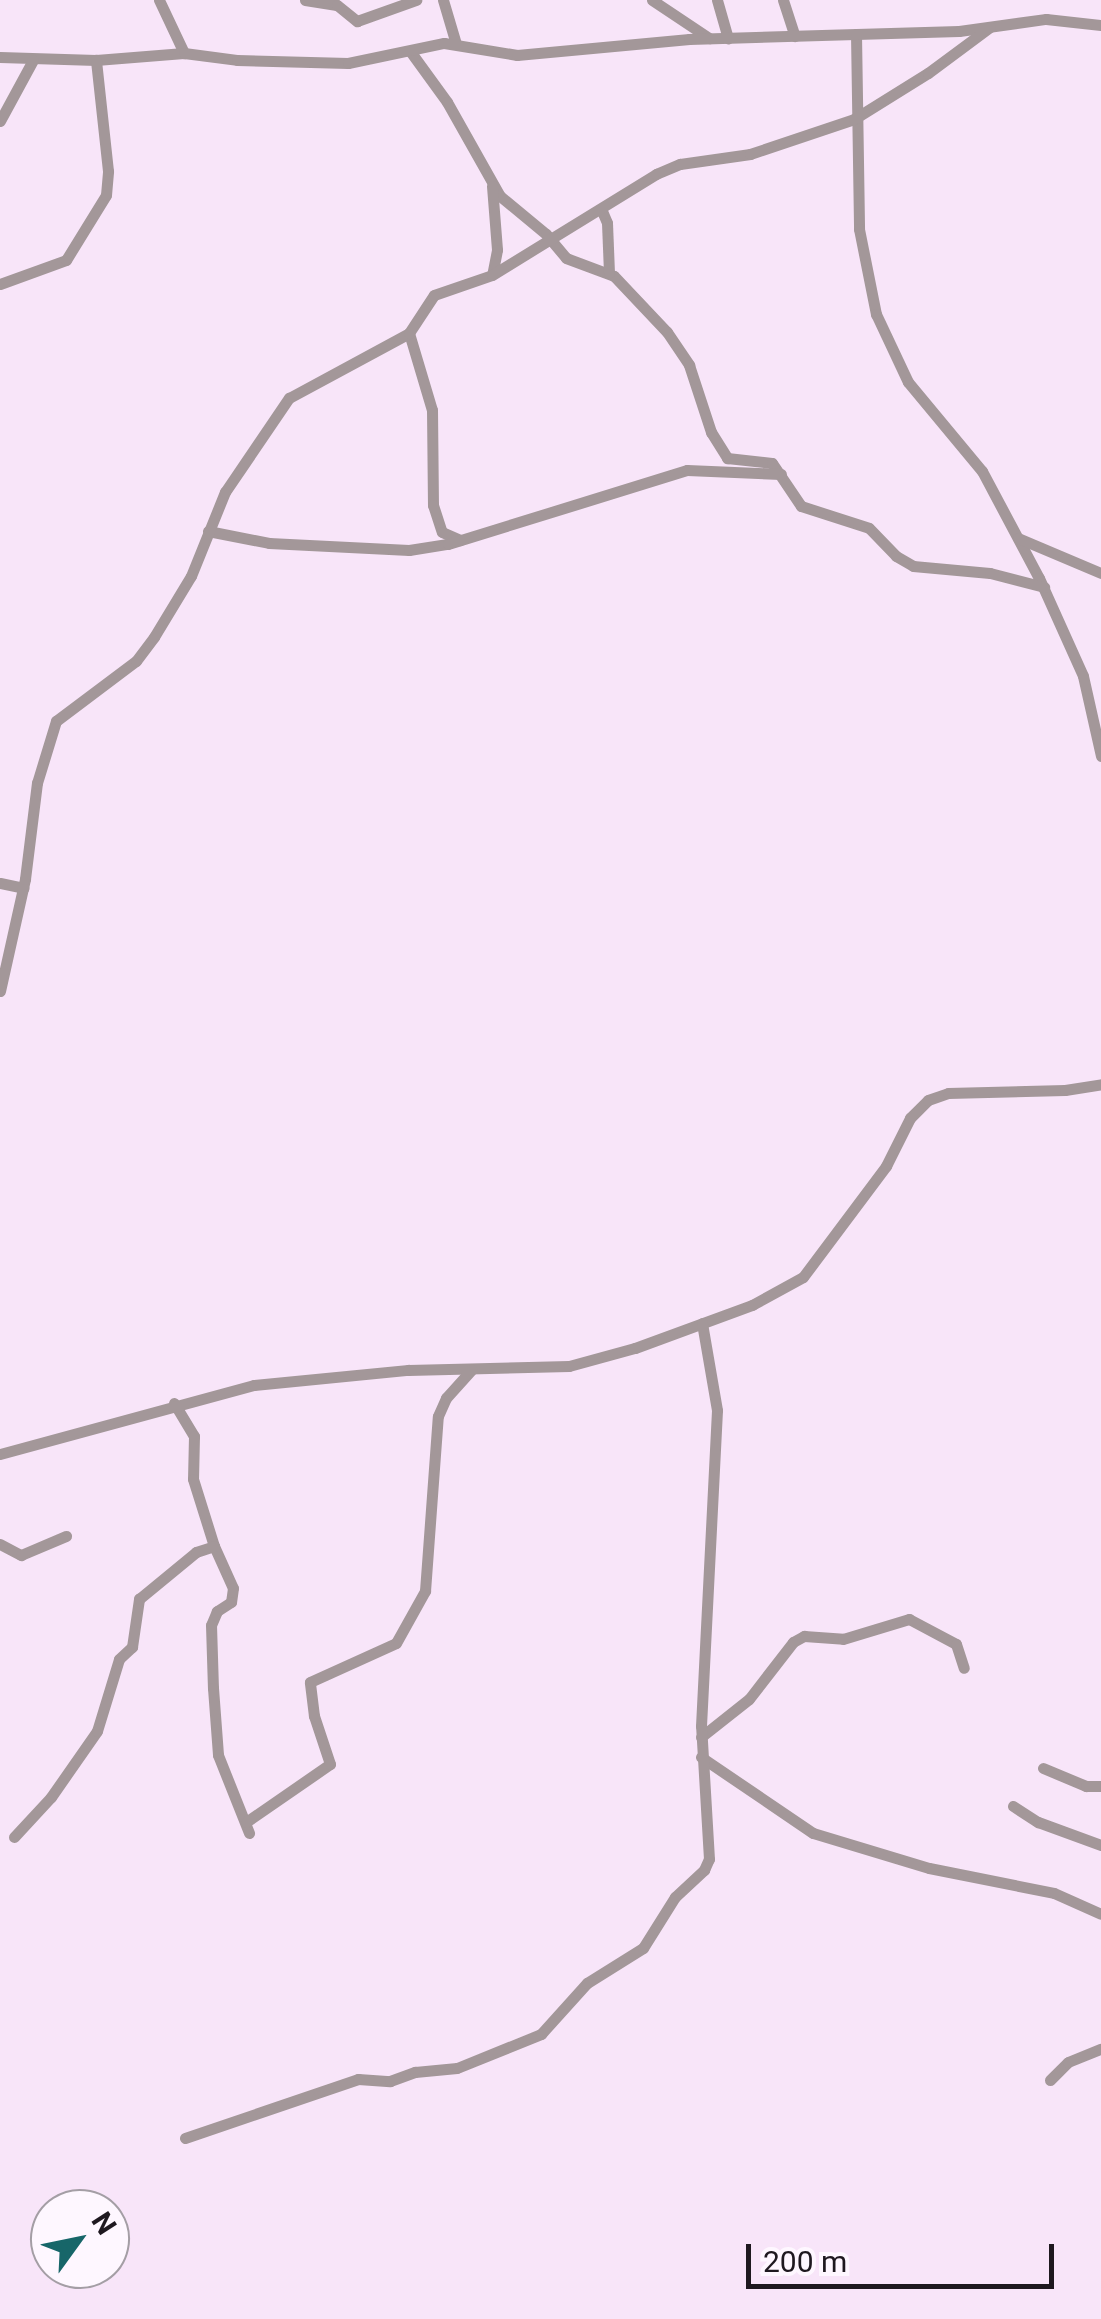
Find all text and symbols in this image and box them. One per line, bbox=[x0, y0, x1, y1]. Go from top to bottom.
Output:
north arrow bbox=[30, 2189, 130, 2289]
text: N bbox=[85, 2206, 123, 2241]
scale bar bbox=[751, 2224, 1058, 2286]
text: 200 m bbox=[763, 2244, 847, 2279]

